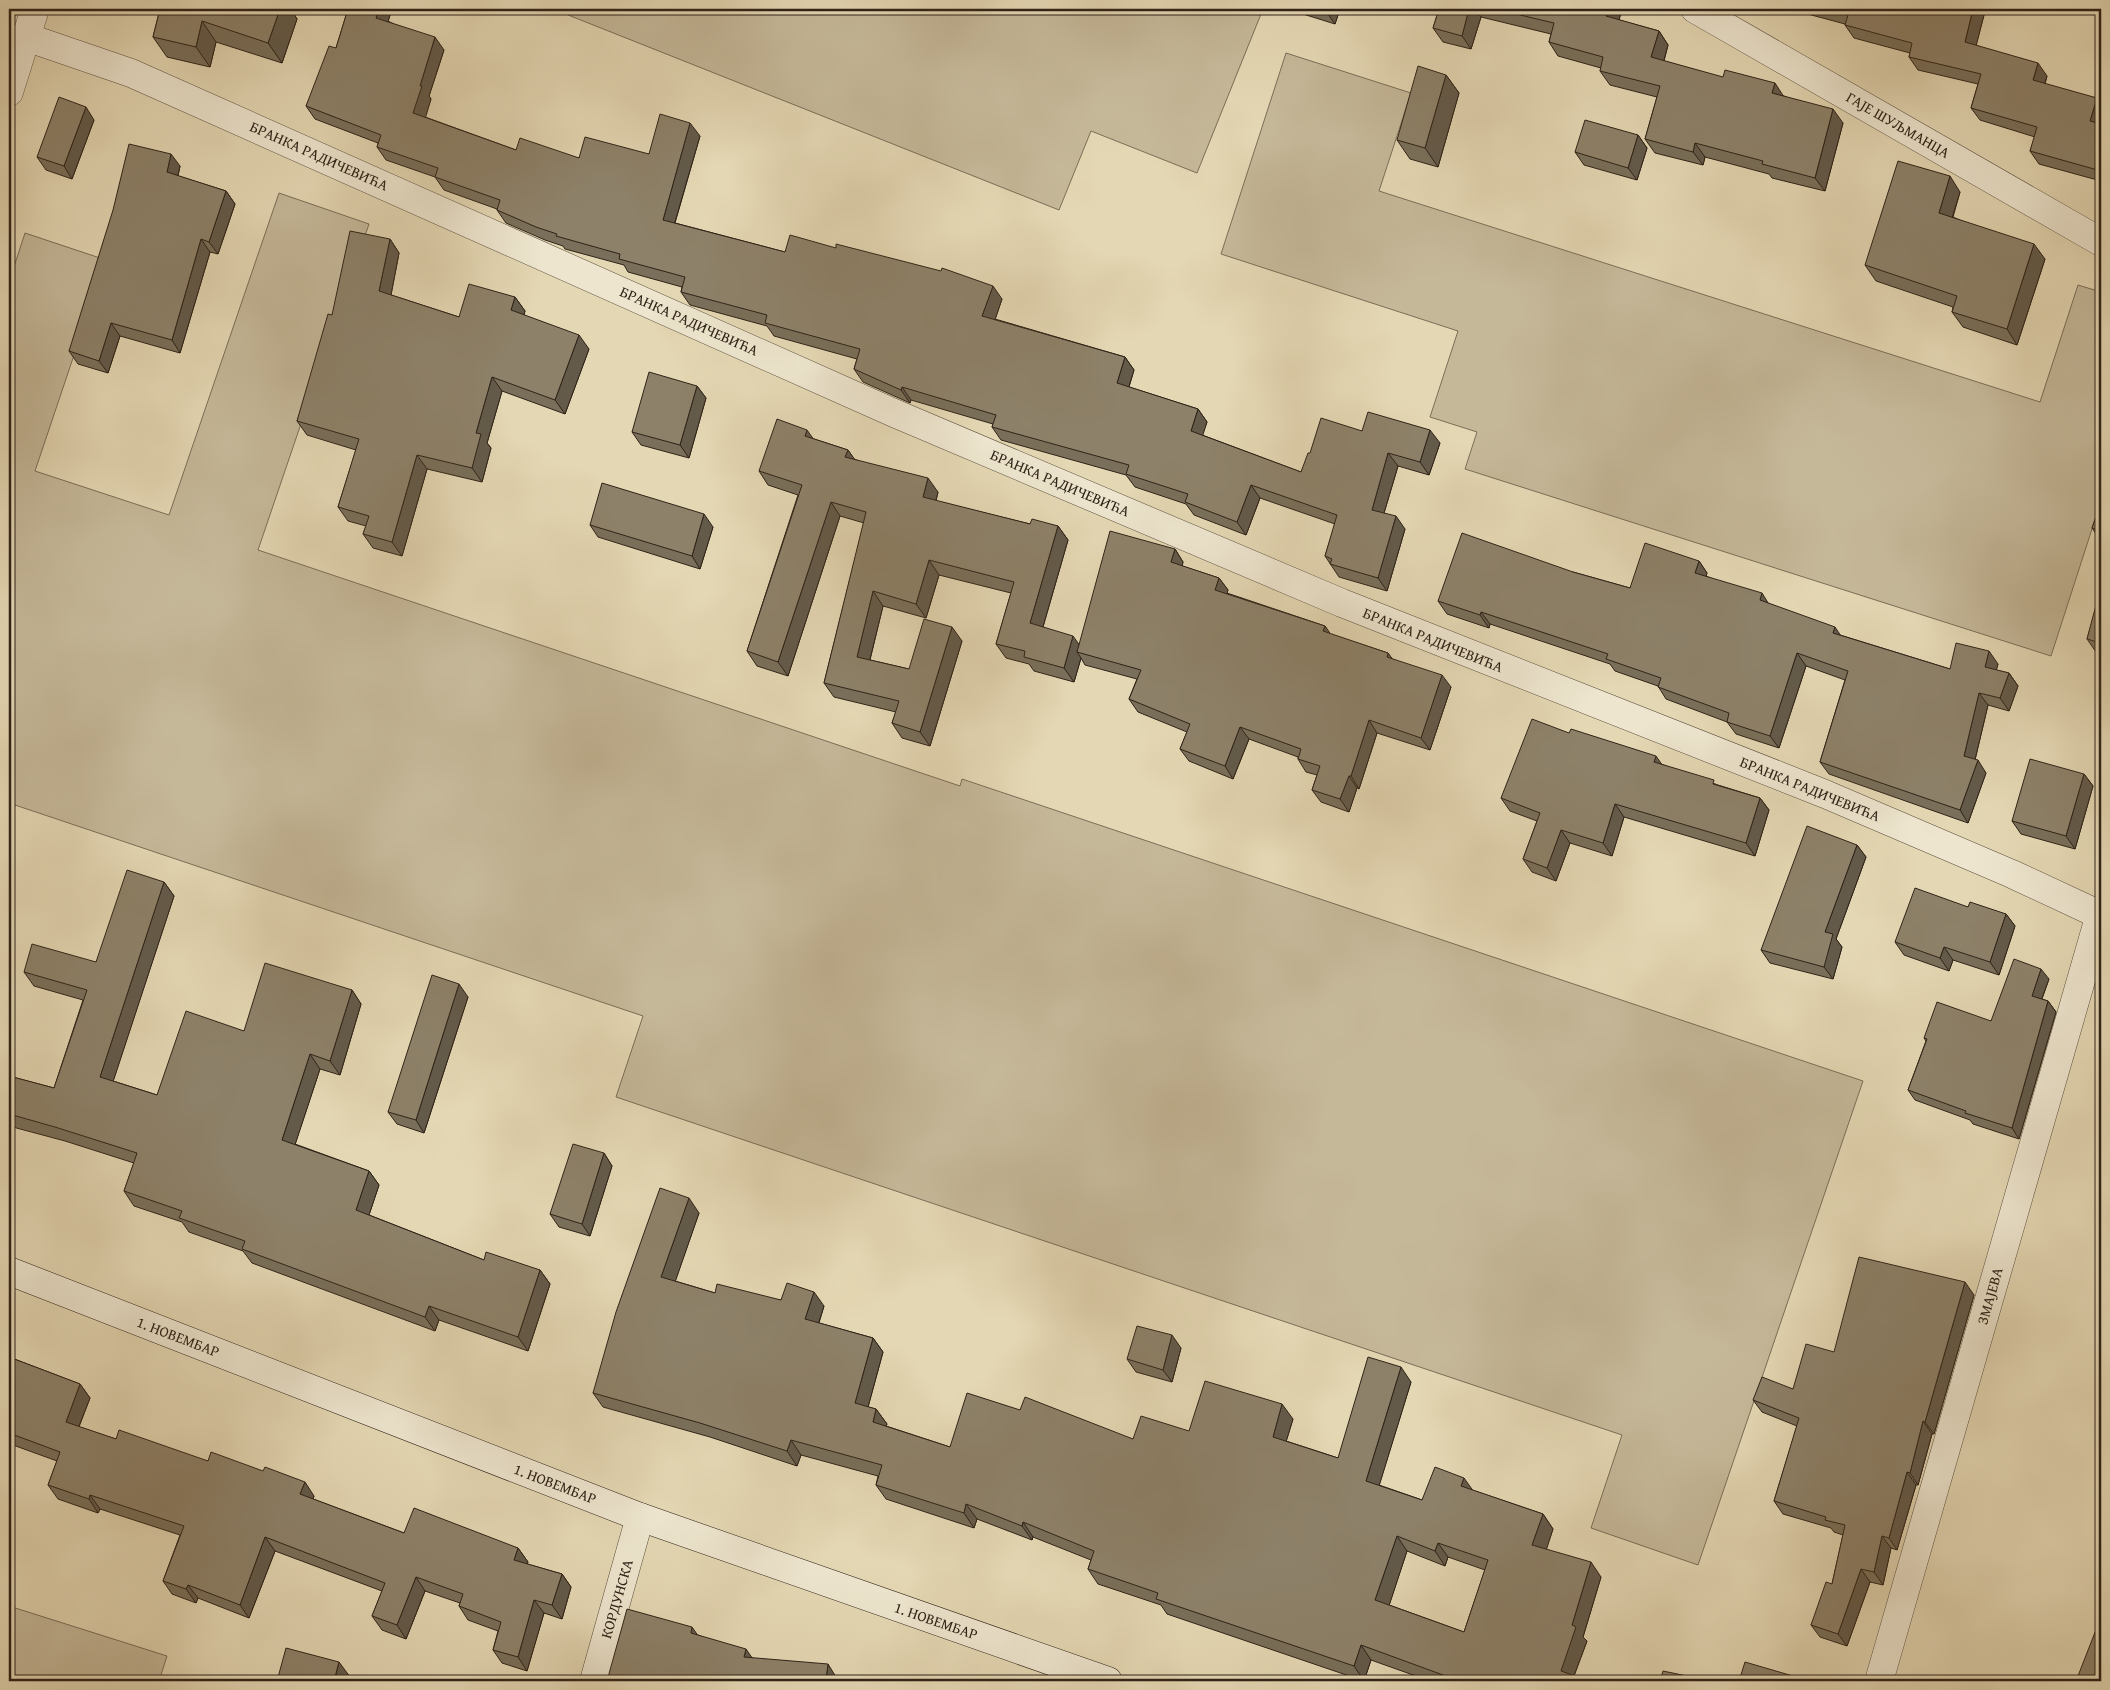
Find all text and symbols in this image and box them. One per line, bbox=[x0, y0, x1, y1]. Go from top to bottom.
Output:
street label: ГАЈЕ ШУЉМАНЦА bbox=[1843, 86, 1954, 163]
street label: БРАНКА РАДИЧЕВИЋА bbox=[247, 116, 392, 196]
street label: БРАНКА РАДИЧЕВИЋА bbox=[617, 281, 762, 361]
street label: БРАНКА РАДИЧЕВИЋА bbox=[987, 444, 1133, 521]
street label: БРАНКА РАДИЧЕВИЋА bbox=[1360, 602, 1506, 677]
street label: БРАНКА РАДИЧЕВИЋА bbox=[1737, 751, 1883, 826]
street label: ЗМАЈЕВА bbox=[1971, 1265, 2008, 1327]
street label: 1. НОВЕМБАР bbox=[134, 1311, 222, 1362]
street label: 1. НОВЕМБАР bbox=[511, 1458, 599, 1509]
street label: КОРДУНСКА bbox=[595, 1557, 638, 1641]
street label: 1. НОВЕМБАР bbox=[892, 1596, 981, 1645]

